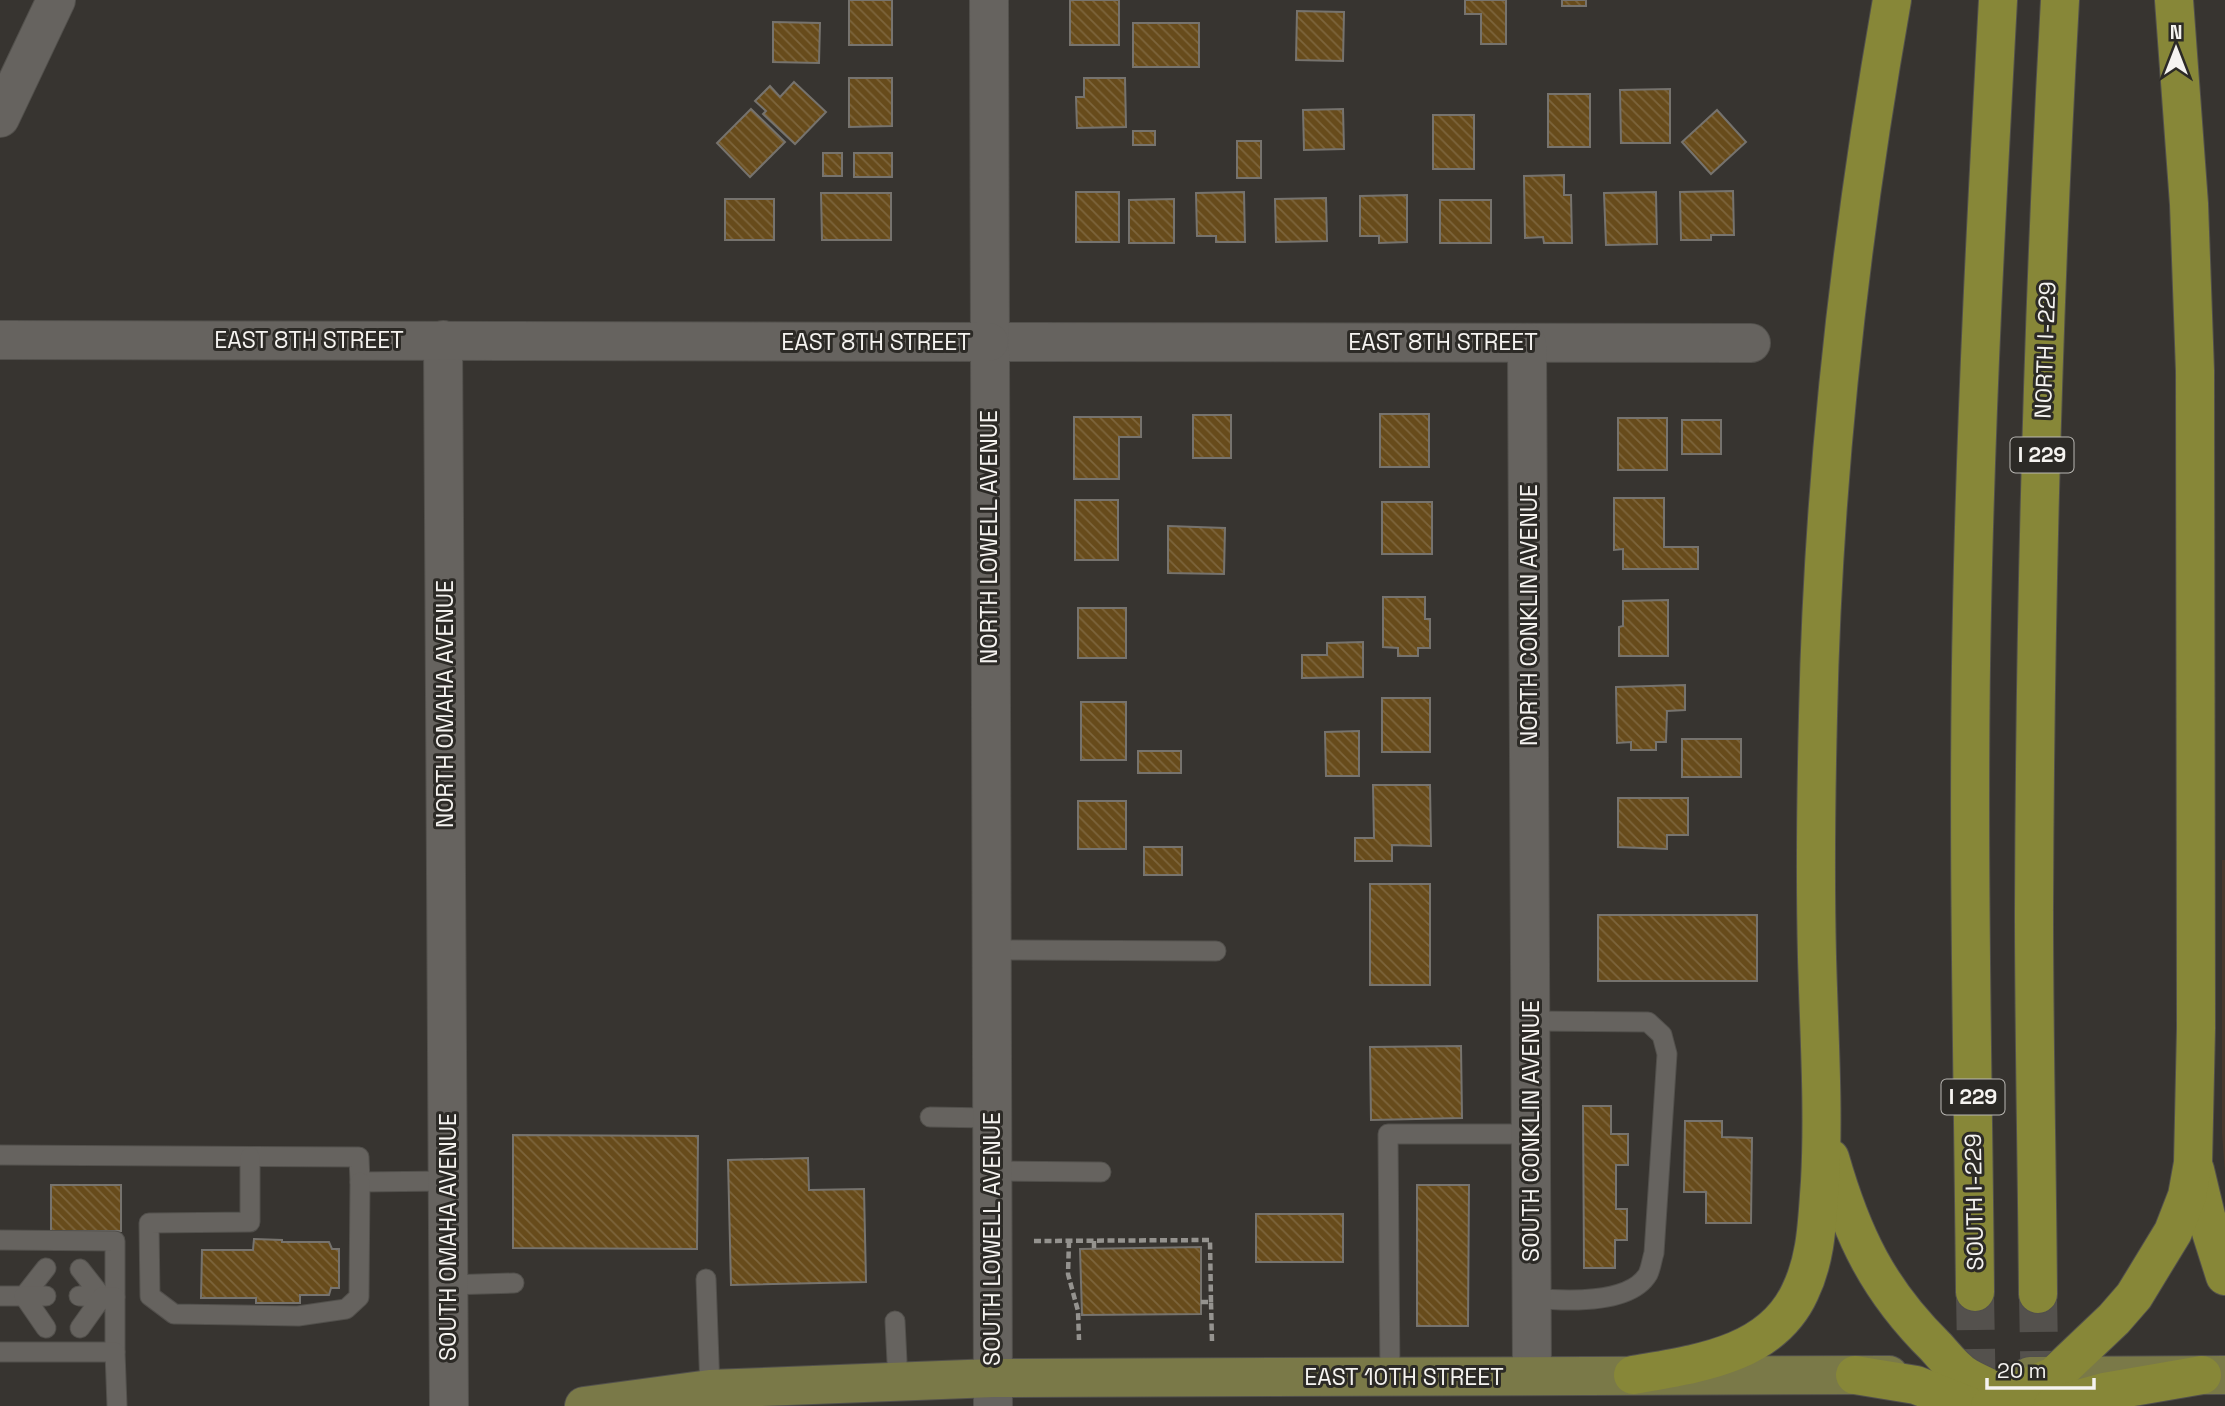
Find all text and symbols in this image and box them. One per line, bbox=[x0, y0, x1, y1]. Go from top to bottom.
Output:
north arrow bbox=[2141, 14, 2211, 84]
text: N bbox=[2170, 20, 2182, 45]
street label: NORTH I-229 bbox=[2028, 281, 2062, 419]
street label: EAST 8TH STREET bbox=[214, 325, 404, 355]
street label: EAST 8TH STREET bbox=[781, 327, 971, 357]
street label: EAST 8TH STREET bbox=[1348, 327, 1538, 357]
street label: NORTH LOWELL AVENUE bbox=[974, 410, 1004, 664]
road number: I 229 bbox=[2010, 438, 2074, 472]
street label: NORTH CONKLIN AVENUE bbox=[1514, 484, 1544, 746]
street label: NORTH OMAHA AVENUE bbox=[430, 580, 460, 828]
street label: SOUTH CONKLIN AVENUE bbox=[1516, 1000, 1546, 1262]
road number: I 229 bbox=[1941, 1080, 2004, 1114]
street label: SOUTH LOWELL AVENUE bbox=[977, 1112, 1007, 1366]
street label: SOUTH OMAHA AVENUE bbox=[433, 1113, 463, 1361]
street label: SOUTH I-229 bbox=[1958, 1133, 1990, 1271]
scale bar bbox=[1987, 1346, 2094, 1390]
text: 20 m bbox=[1997, 1357, 2047, 1384]
street label: EAST 10TH STREET bbox=[1304, 1362, 1504, 1392]

